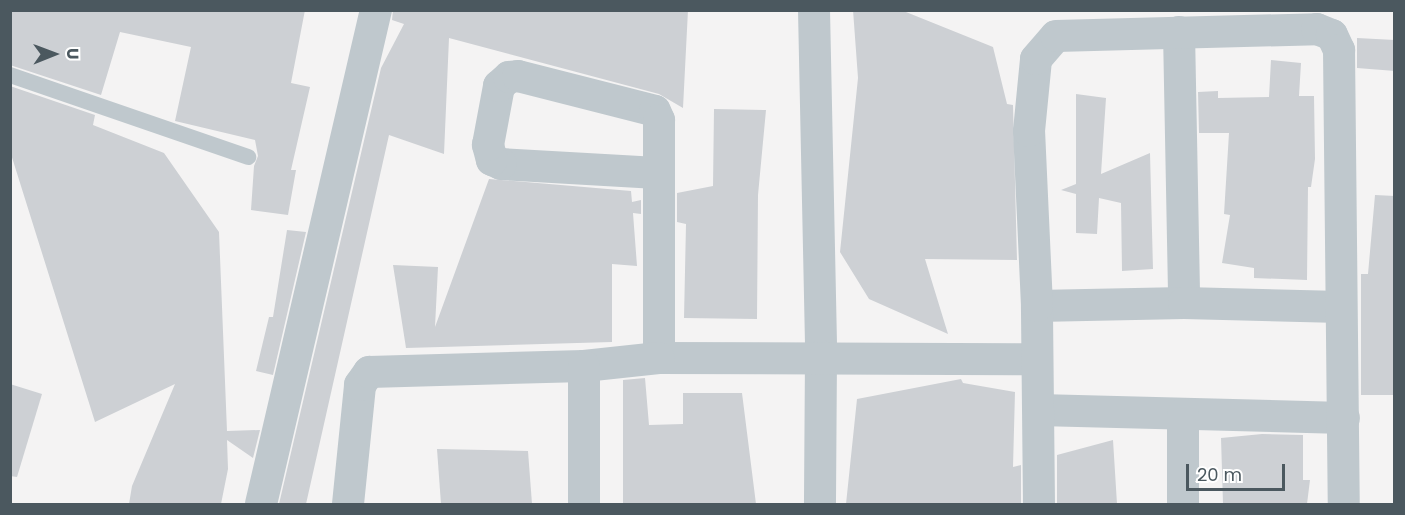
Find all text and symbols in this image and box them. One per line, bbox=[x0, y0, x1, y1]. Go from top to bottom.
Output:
north arrow bbox=[24, 24, 84, 84]
text: U bbox=[61, 48, 84, 60]
scale bar bbox=[1189, 452, 1288, 490]
text: 20 m bbox=[1197, 462, 1242, 487]

